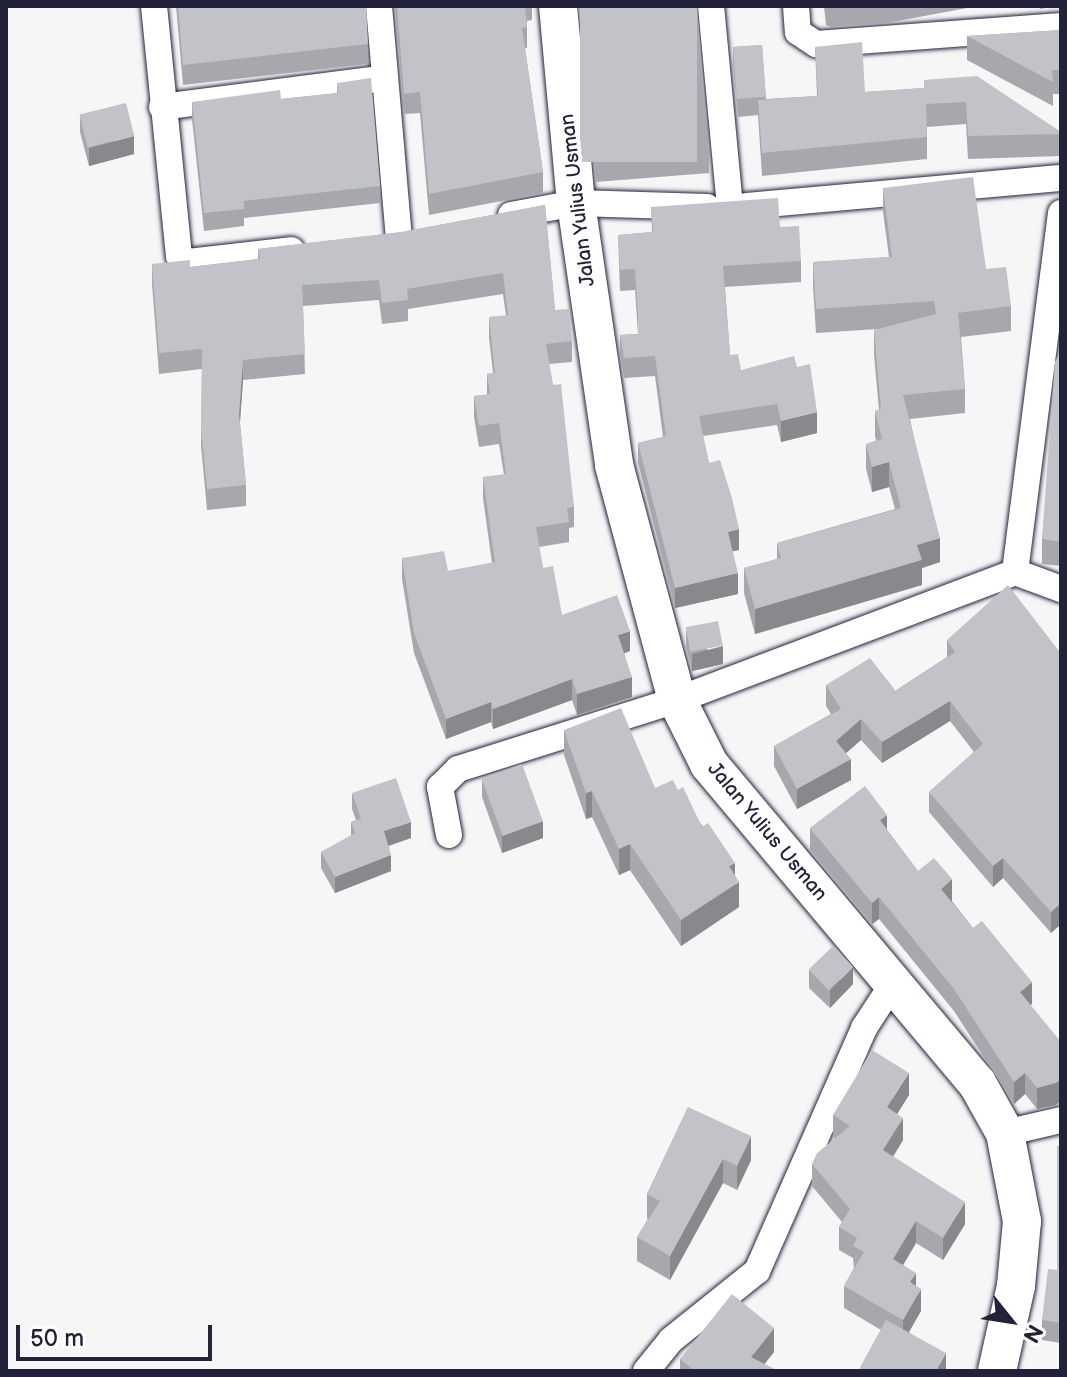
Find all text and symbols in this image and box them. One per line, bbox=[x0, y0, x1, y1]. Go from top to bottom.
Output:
street label: Jalan Yulius Usman bbox=[555, 112, 601, 288]
street label: Jalan Yulius Usman bbox=[702, 757, 832, 907]
north arrow bbox=[971, 1281, 1051, 1361]
scale bar bbox=[20, 1309, 216, 1359]
text: N bbox=[1016, 1319, 1048, 1347]
text: 50 m bbox=[30, 1324, 84, 1353]

